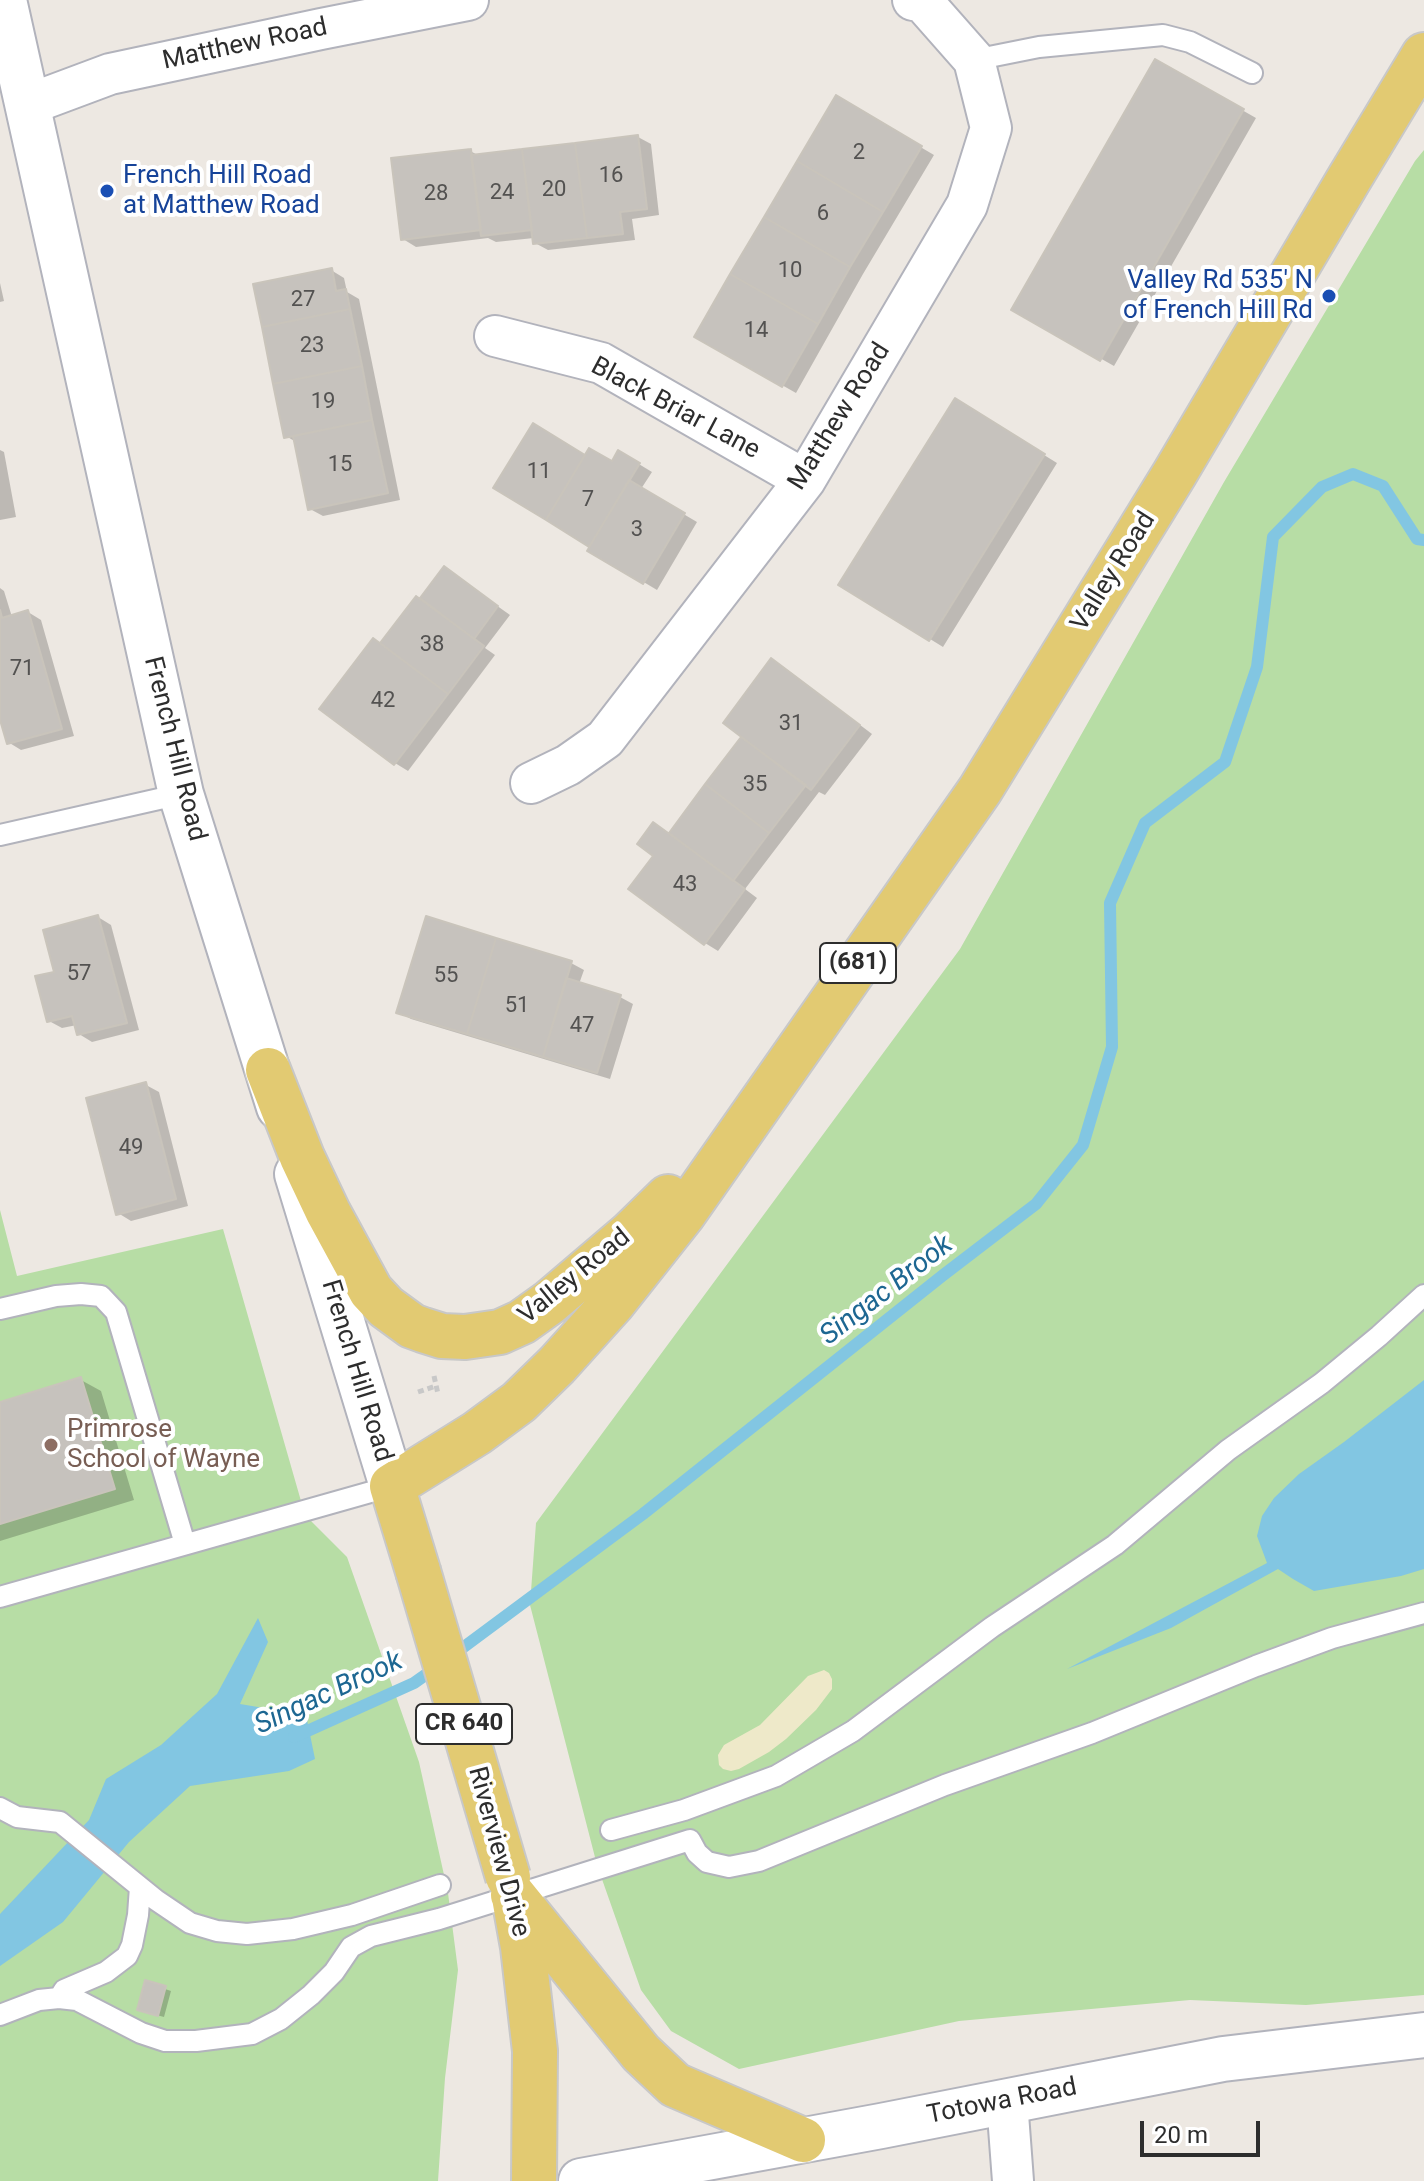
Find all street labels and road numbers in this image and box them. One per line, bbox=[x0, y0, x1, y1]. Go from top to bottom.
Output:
street label: Matthew Road bbox=[160, 12, 330, 78]
street label: Matthew Road bbox=[782, 338, 898, 496]
street label: Black Briar Lane bbox=[585, 351, 765, 467]
street label: Valley Road bbox=[1065, 507, 1163, 637]
street label: French Hill Road bbox=[136, 654, 212, 844]
road number: (681) bbox=[820, 943, 896, 983]
street label: Valley Road bbox=[513, 1222, 637, 1332]
street label: French Hill Road bbox=[313, 1276, 399, 1466]
road number: CR 640 bbox=[416, 1704, 512, 1744]
street label: Riverview Drive bbox=[460, 1764, 536, 1940]
street label: Totowa Road bbox=[924, 2072, 1080, 2132]

